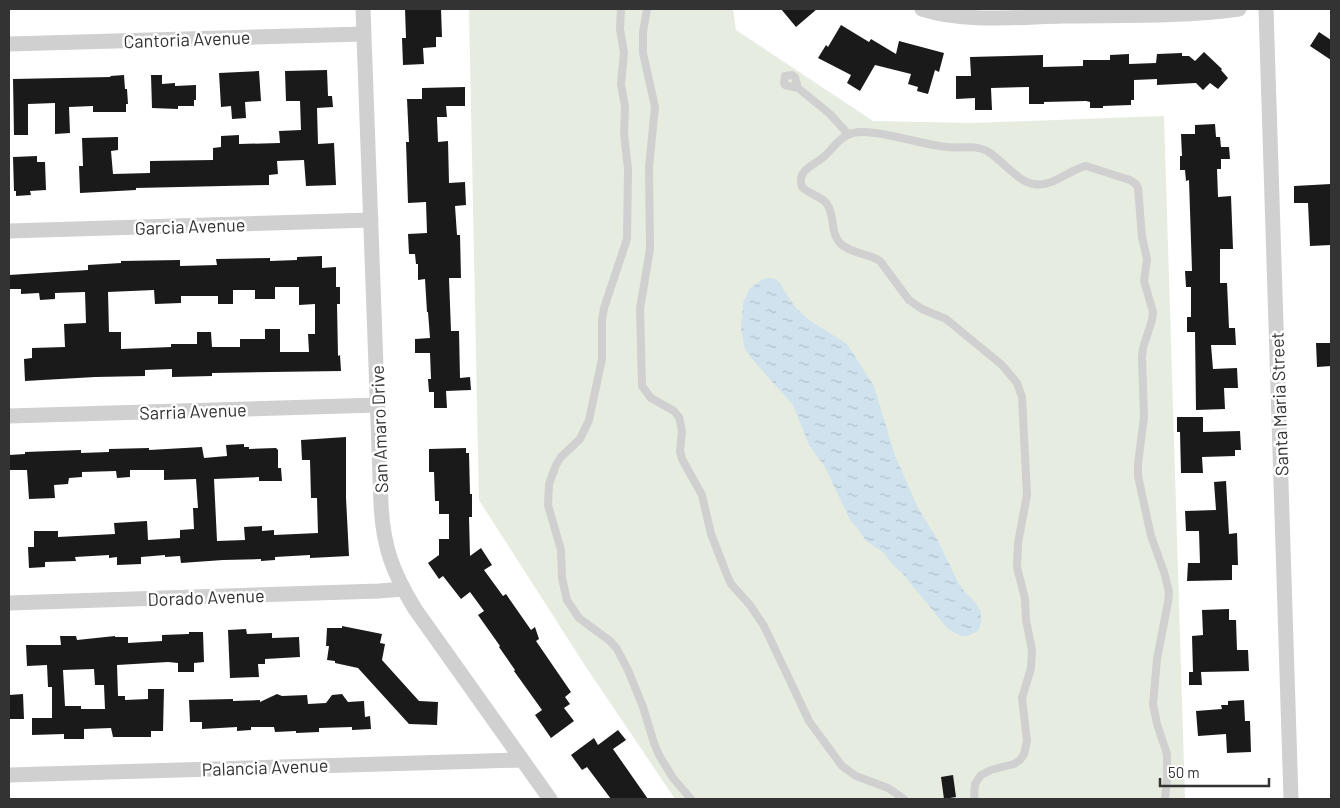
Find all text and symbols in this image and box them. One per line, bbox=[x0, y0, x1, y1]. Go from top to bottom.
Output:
street label: Cantoria Avenue bbox=[123, 26, 251, 52]
street label: Garcia Avenue bbox=[134, 213, 246, 239]
street label: Santa Maria Street bbox=[1265, 332, 1293, 476]
street label: San Amaro Drive bbox=[366, 365, 392, 493]
street label: Sarria Avenue bbox=[139, 398, 247, 424]
street label: Dorado Avenue bbox=[147, 584, 265, 610]
street label: Palancia Avenue bbox=[201, 754, 329, 780]
scale bar bbox=[1160, 756, 1269, 788]
text: 50 m bbox=[1168, 763, 1200, 781]

